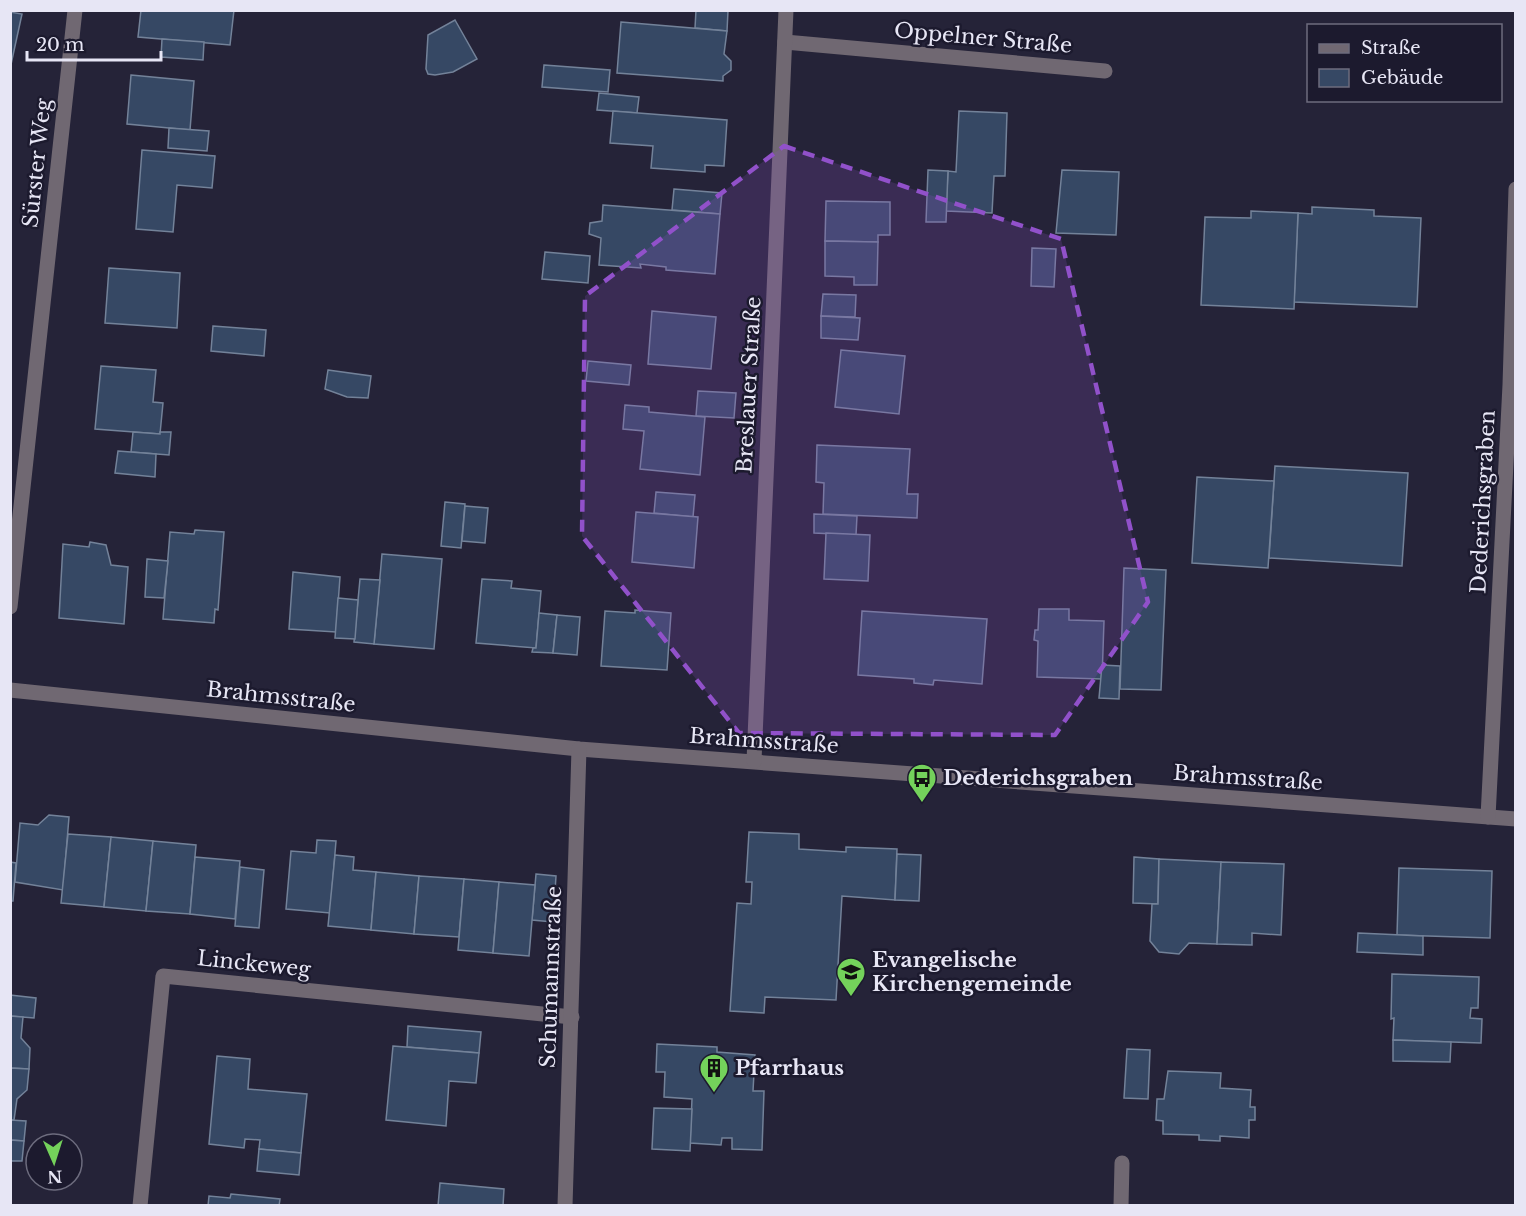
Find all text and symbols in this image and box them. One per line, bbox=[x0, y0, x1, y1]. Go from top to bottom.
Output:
street label: Oppelner Straße bbox=[893, 17, 1073, 59]
scale bar bbox=[27, 24, 160, 62]
legend bbox=[1307, 24, 1502, 102]
text: 20 m bbox=[36, 34, 84, 56]
text: Straße bbox=[1361, 37, 1421, 59]
text: Gebäude bbox=[1361, 67, 1443, 89]
street label: Sürster Weg bbox=[17, 97, 57, 229]
street label: Breslauer Straße bbox=[731, 296, 767, 474]
street label: Dederichsgraben bbox=[1465, 410, 1501, 594]
street label: Brahmsstraße bbox=[205, 676, 357, 718]
street label: Brahmsstraße bbox=[688, 723, 840, 759]
street label: Brahmsstraße bbox=[1172, 760, 1324, 796]
bus stop icon: Dederichsgraben bbox=[906, 762, 938, 804]
place label: Dederichsgraben bbox=[943, 765, 1133, 791]
street label: Schumannstraße bbox=[535, 886, 567, 1068]
street label: Linckeweg bbox=[196, 945, 313, 983]
place label: Evangelische Kirchengemeinde bbox=[872, 947, 1072, 997]
school or university icon: Evangelische Kirchengemeinde bbox=[835, 956, 867, 998]
building icon: Pfarrhaus bbox=[698, 1052, 730, 1094]
place label: Pfarrhaus bbox=[735, 1055, 844, 1081]
north arrow bbox=[24, 1132, 84, 1192]
text: N bbox=[47, 1167, 63, 1187]

